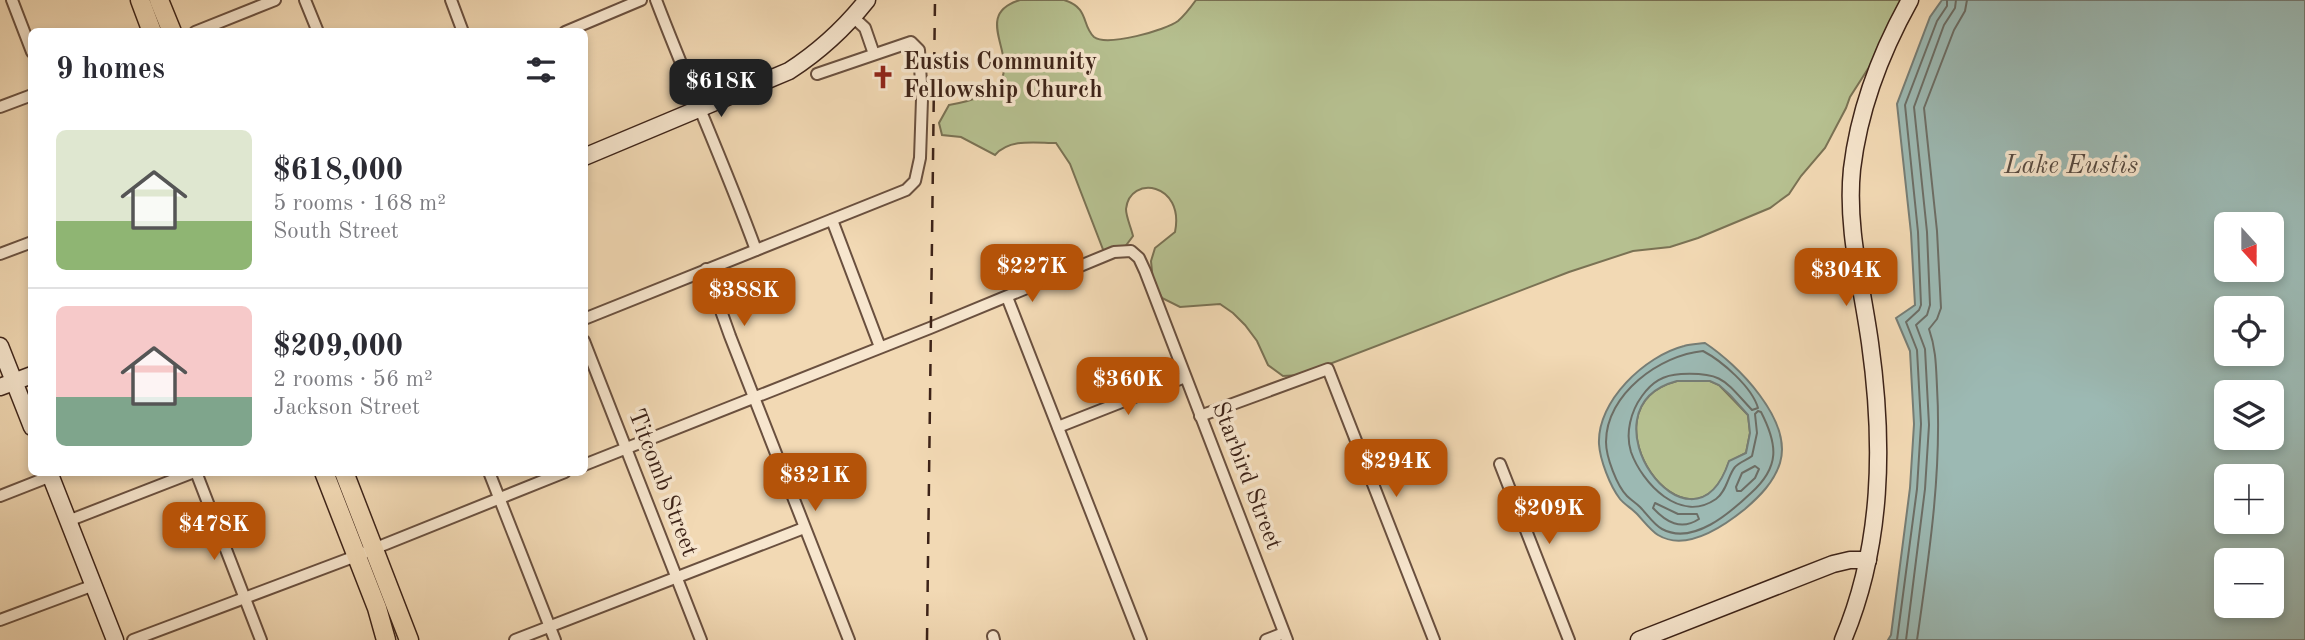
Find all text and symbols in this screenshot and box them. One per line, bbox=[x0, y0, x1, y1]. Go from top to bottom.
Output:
icon: filters bbox=[522, 51, 560, 89]
place label: Eustis Community Fellowship Church bbox=[903, 51, 1103, 103]
text: 9 homes bbox=[56, 55, 165, 85]
pin: $618K bbox=[672, 60, 770, 119]
church icon: Eustis Community Fellowship Church bbox=[869, 63, 897, 91]
text: $618K bbox=[685, 70, 757, 93]
water label: Lake Eustis bbox=[2003, 153, 2138, 179]
text: $618,000 bbox=[273, 156, 403, 186]
icon: home bbox=[112, 158, 196, 242]
text: 5 rooms · 168 m² bbox=[273, 192, 446, 215]
north arrow bbox=[2214, 212, 2284, 282]
map controls bbox=[2214, 212, 2284, 618]
text: South Street bbox=[273, 220, 399, 243]
pin: $227K bbox=[983, 244, 1081, 304]
pin: $304K bbox=[1797, 248, 1895, 308]
text: $227K bbox=[996, 255, 1068, 278]
text: $304K bbox=[1810, 259, 1882, 282]
pin: $388K bbox=[695, 268, 793, 328]
text: $388K bbox=[708, 279, 780, 302]
button: locate bbox=[2214, 296, 2284, 366]
text: $209,000 bbox=[273, 332, 403, 362]
icon: home bbox=[112, 334, 196, 418]
pin: $360K bbox=[1079, 358, 1177, 417]
text: 2 rooms · 56 m² bbox=[273, 368, 433, 391]
text: $360K bbox=[1092, 368, 1164, 391]
button: layers bbox=[2214, 380, 2284, 450]
text: Jackson Street bbox=[273, 396, 420, 419]
street label: Starbird Street bbox=[1207, 399, 1285, 553]
street label: Titcomb Street bbox=[623, 406, 701, 560]
pin: $294K bbox=[1347, 440, 1445, 499]
text: $294K bbox=[1360, 450, 1432, 473]
pin: $321K bbox=[766, 454, 864, 513]
text: $321K bbox=[779, 464, 851, 487]
button: + bbox=[2214, 464, 2284, 534]
pin: $209K bbox=[1500, 486, 1598, 546]
text: $209K bbox=[1513, 497, 1585, 520]
pin: $478K bbox=[165, 503, 263, 562]
text: $478K bbox=[178, 513, 250, 536]
button: − bbox=[2214, 548, 2284, 618]

